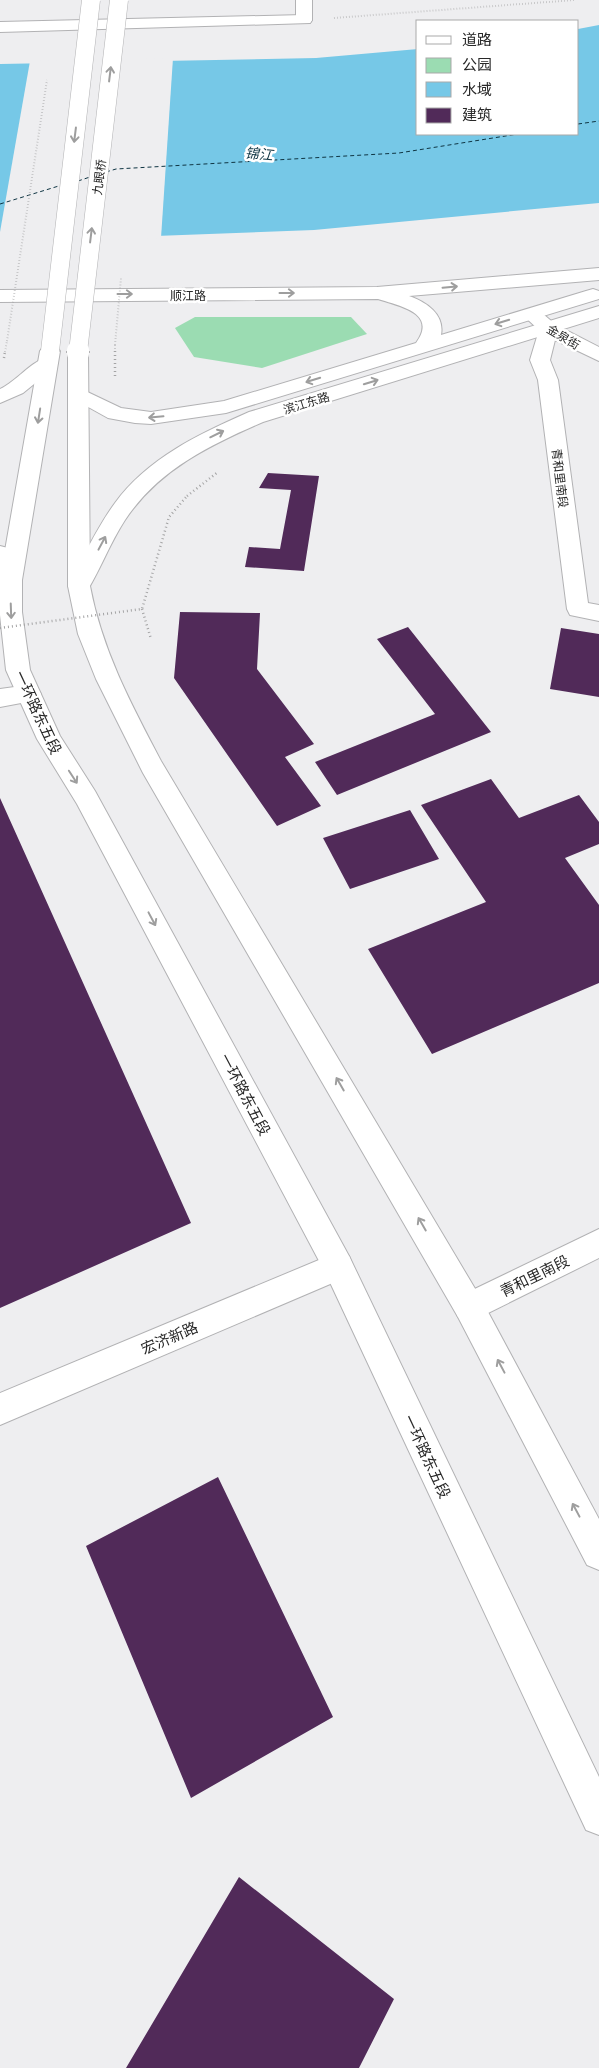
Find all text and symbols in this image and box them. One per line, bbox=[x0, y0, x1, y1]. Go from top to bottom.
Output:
legend bbox=[416, 20, 579, 135]
text: 道路 bbox=[462, 28, 492, 49]
text: 公园 bbox=[462, 53, 492, 74]
one-way arrow bbox=[105, 66, 115, 82]
text: 水域 bbox=[462, 78, 492, 99]
text: 建筑 bbox=[462, 103, 492, 124]
one-way arrow bbox=[70, 127, 80, 143]
water label: 锦江 bbox=[244, 142, 276, 164]
street label: 九眼桥 bbox=[87, 158, 109, 196]
one-way arrow bbox=[86, 228, 96, 244]
one-way arrow bbox=[441, 282, 457, 292]
street label: 顺江路 bbox=[170, 286, 206, 303]
one-way arrow bbox=[279, 288, 295, 298]
one-way arrow bbox=[116, 289, 133, 299]
one-way arrow bbox=[494, 318, 510, 328]
street label: 金泉街 bbox=[544, 319, 584, 353]
one-way arrow bbox=[305, 375, 321, 385]
one-way arrow bbox=[363, 377, 379, 387]
street label: 滨江东路 bbox=[281, 387, 331, 417]
one-way arrow bbox=[34, 407, 44, 423]
one-way arrow bbox=[148, 412, 164, 422]
one-way arrow bbox=[210, 429, 225, 439]
street label: 青和里南段 bbox=[549, 447, 573, 509]
one-way arrow bbox=[98, 536, 107, 551]
one-way arrow bbox=[7, 603, 16, 619]
street label: 一环路东五段 bbox=[10, 667, 68, 757]
one-way arrow bbox=[68, 770, 78, 784]
one-way arrow bbox=[147, 911, 157, 926]
street label: 一环路东五段 bbox=[216, 1049, 276, 1139]
one-way arrow bbox=[334, 1078, 344, 1092]
one-way arrow bbox=[417, 1218, 427, 1232]
street label: 青和里南段 bbox=[496, 1249, 572, 1301]
street label: 宏济新路 bbox=[137, 1316, 201, 1358]
one-way arrow bbox=[496, 1359, 506, 1374]
street label: 一环路东五段 bbox=[399, 1411, 457, 1501]
one-way arrow bbox=[571, 1503, 581, 1518]

